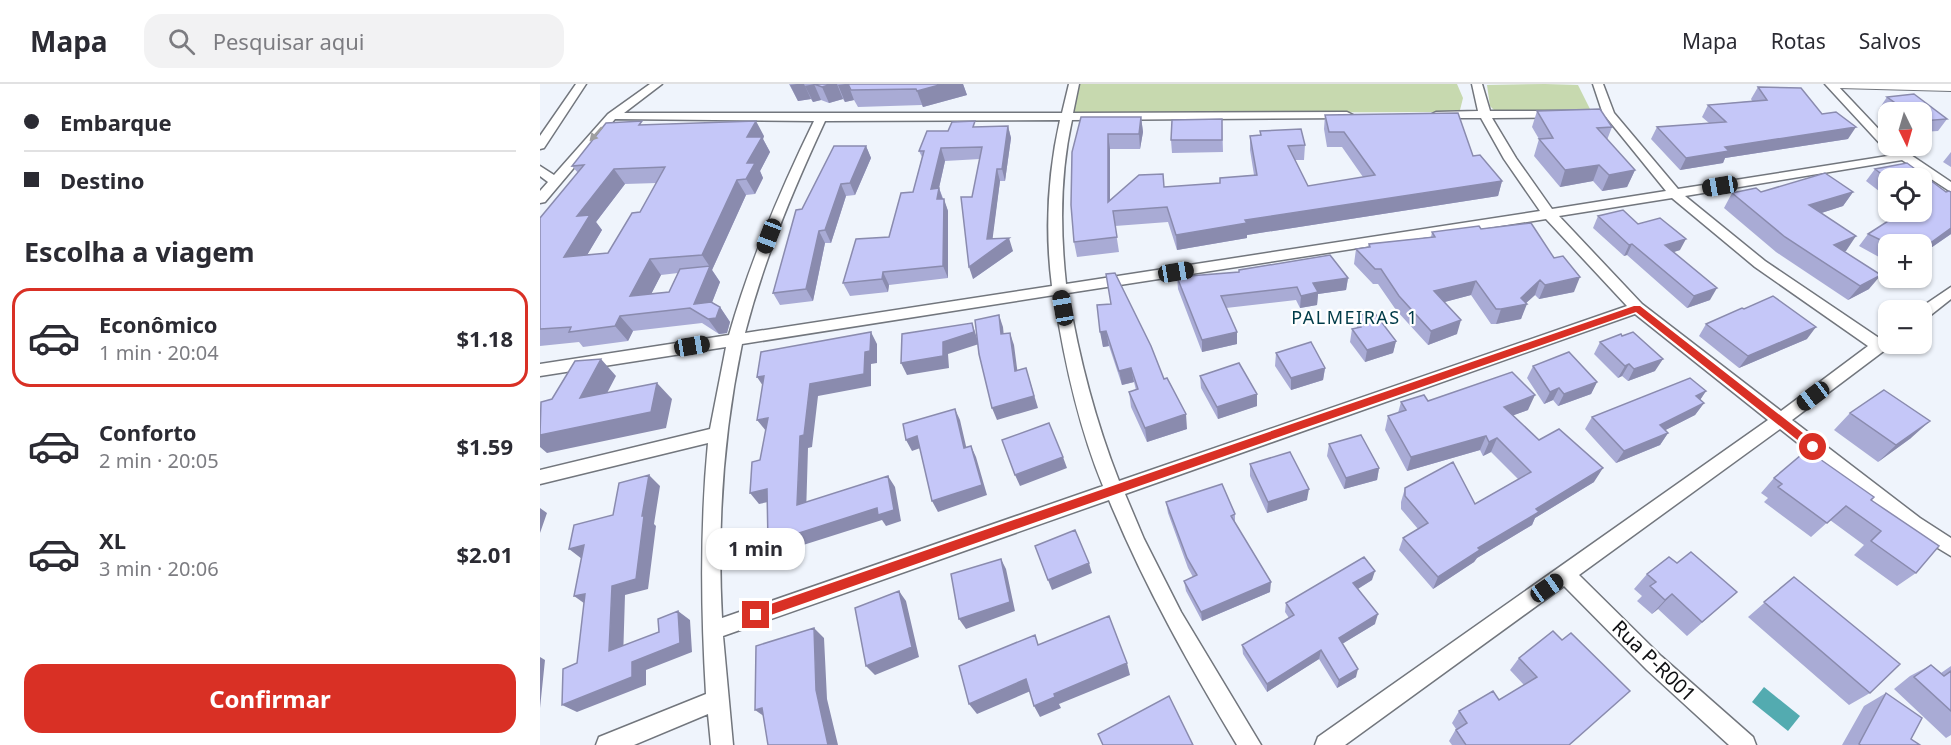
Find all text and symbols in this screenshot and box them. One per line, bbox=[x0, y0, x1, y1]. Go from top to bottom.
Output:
search box bbox=[144, 14, 564, 68]
text: Mapa bbox=[30, 22, 108, 60]
icon: search bbox=[165, 25, 198, 58]
text: Pesquisar aqui bbox=[213, 26, 365, 56]
text: Mapa bbox=[1682, 27, 1738, 55]
text: Rotas bbox=[1771, 27, 1826, 55]
text: Salvos bbox=[1859, 27, 1921, 55]
north arrow bbox=[1878, 102, 1932, 156]
map controls bbox=[1878, 102, 1932, 354]
text: Embarque bbox=[60, 107, 172, 137]
one-way arrow bbox=[590, 126, 603, 141]
text: Destino bbox=[60, 165, 144, 195]
button: locate bbox=[1878, 168, 1932, 222]
car bbox=[1701, 174, 1739, 198]
car bbox=[754, 216, 784, 256]
text: Escolha a viagem bbox=[24, 233, 255, 270]
button: + bbox=[1878, 234, 1932, 288]
car bbox=[1157, 260, 1195, 284]
car bbox=[1051, 289, 1075, 327]
button: − bbox=[1878, 300, 1932, 354]
district label: PALMEIRAS 1 bbox=[1291, 305, 1419, 329]
text: Econômico bbox=[99, 309, 218, 339]
icon: car bbox=[27, 311, 81, 365]
text: $1.18 bbox=[456, 323, 513, 353]
car bbox=[673, 334, 711, 358]
text: 1 min · 20:04 bbox=[99, 339, 219, 366]
car bbox=[1793, 378, 1833, 414]
text: Conforto bbox=[99, 417, 197, 447]
icon: car bbox=[27, 419, 81, 473]
text: $1.59 bbox=[456, 431, 513, 461]
route start bbox=[1799, 433, 1826, 460]
text: 2 min · 20:05 bbox=[99, 447, 219, 474]
text: XL bbox=[99, 525, 126, 555]
icon: car bbox=[27, 527, 81, 581]
callout: 1 min bbox=[706, 528, 806, 570]
text: 1 min bbox=[728, 535, 783, 562]
text: $2.01 bbox=[456, 539, 513, 569]
text: 3 min · 20:06 bbox=[99, 555, 219, 582]
car bbox=[1527, 570, 1567, 606]
route end bbox=[742, 601, 769, 628]
street label: Rua P-R001 bbox=[1607, 614, 1702, 707]
button: Confirmar bbox=[24, 664, 516, 733]

